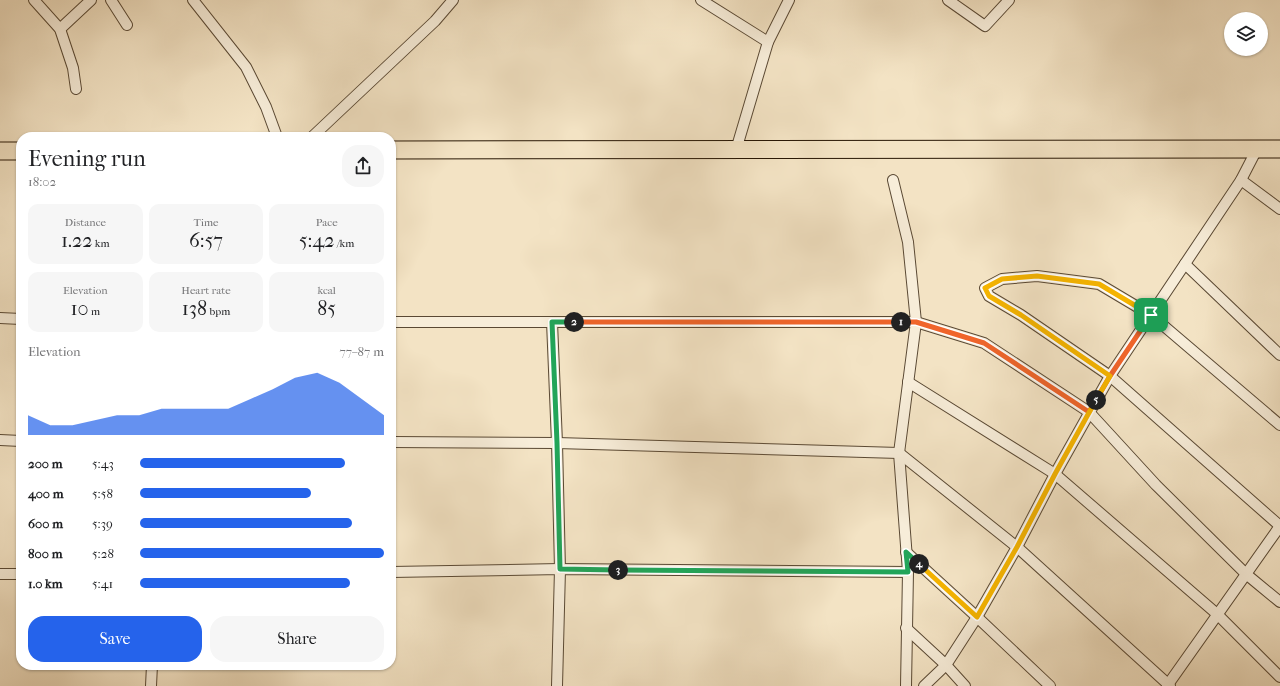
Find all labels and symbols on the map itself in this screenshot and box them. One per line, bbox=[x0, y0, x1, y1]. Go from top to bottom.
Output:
pin bbox=[1134, 298, 1168, 332]
pin: 2 bbox=[564, 312, 584, 332]
pin: 1 bbox=[891, 312, 911, 332]
pin: 5 bbox=[1086, 390, 1106, 410]
pin: 4 bbox=[909, 554, 929, 574]
pin: 3 bbox=[608, 560, 628, 580]

